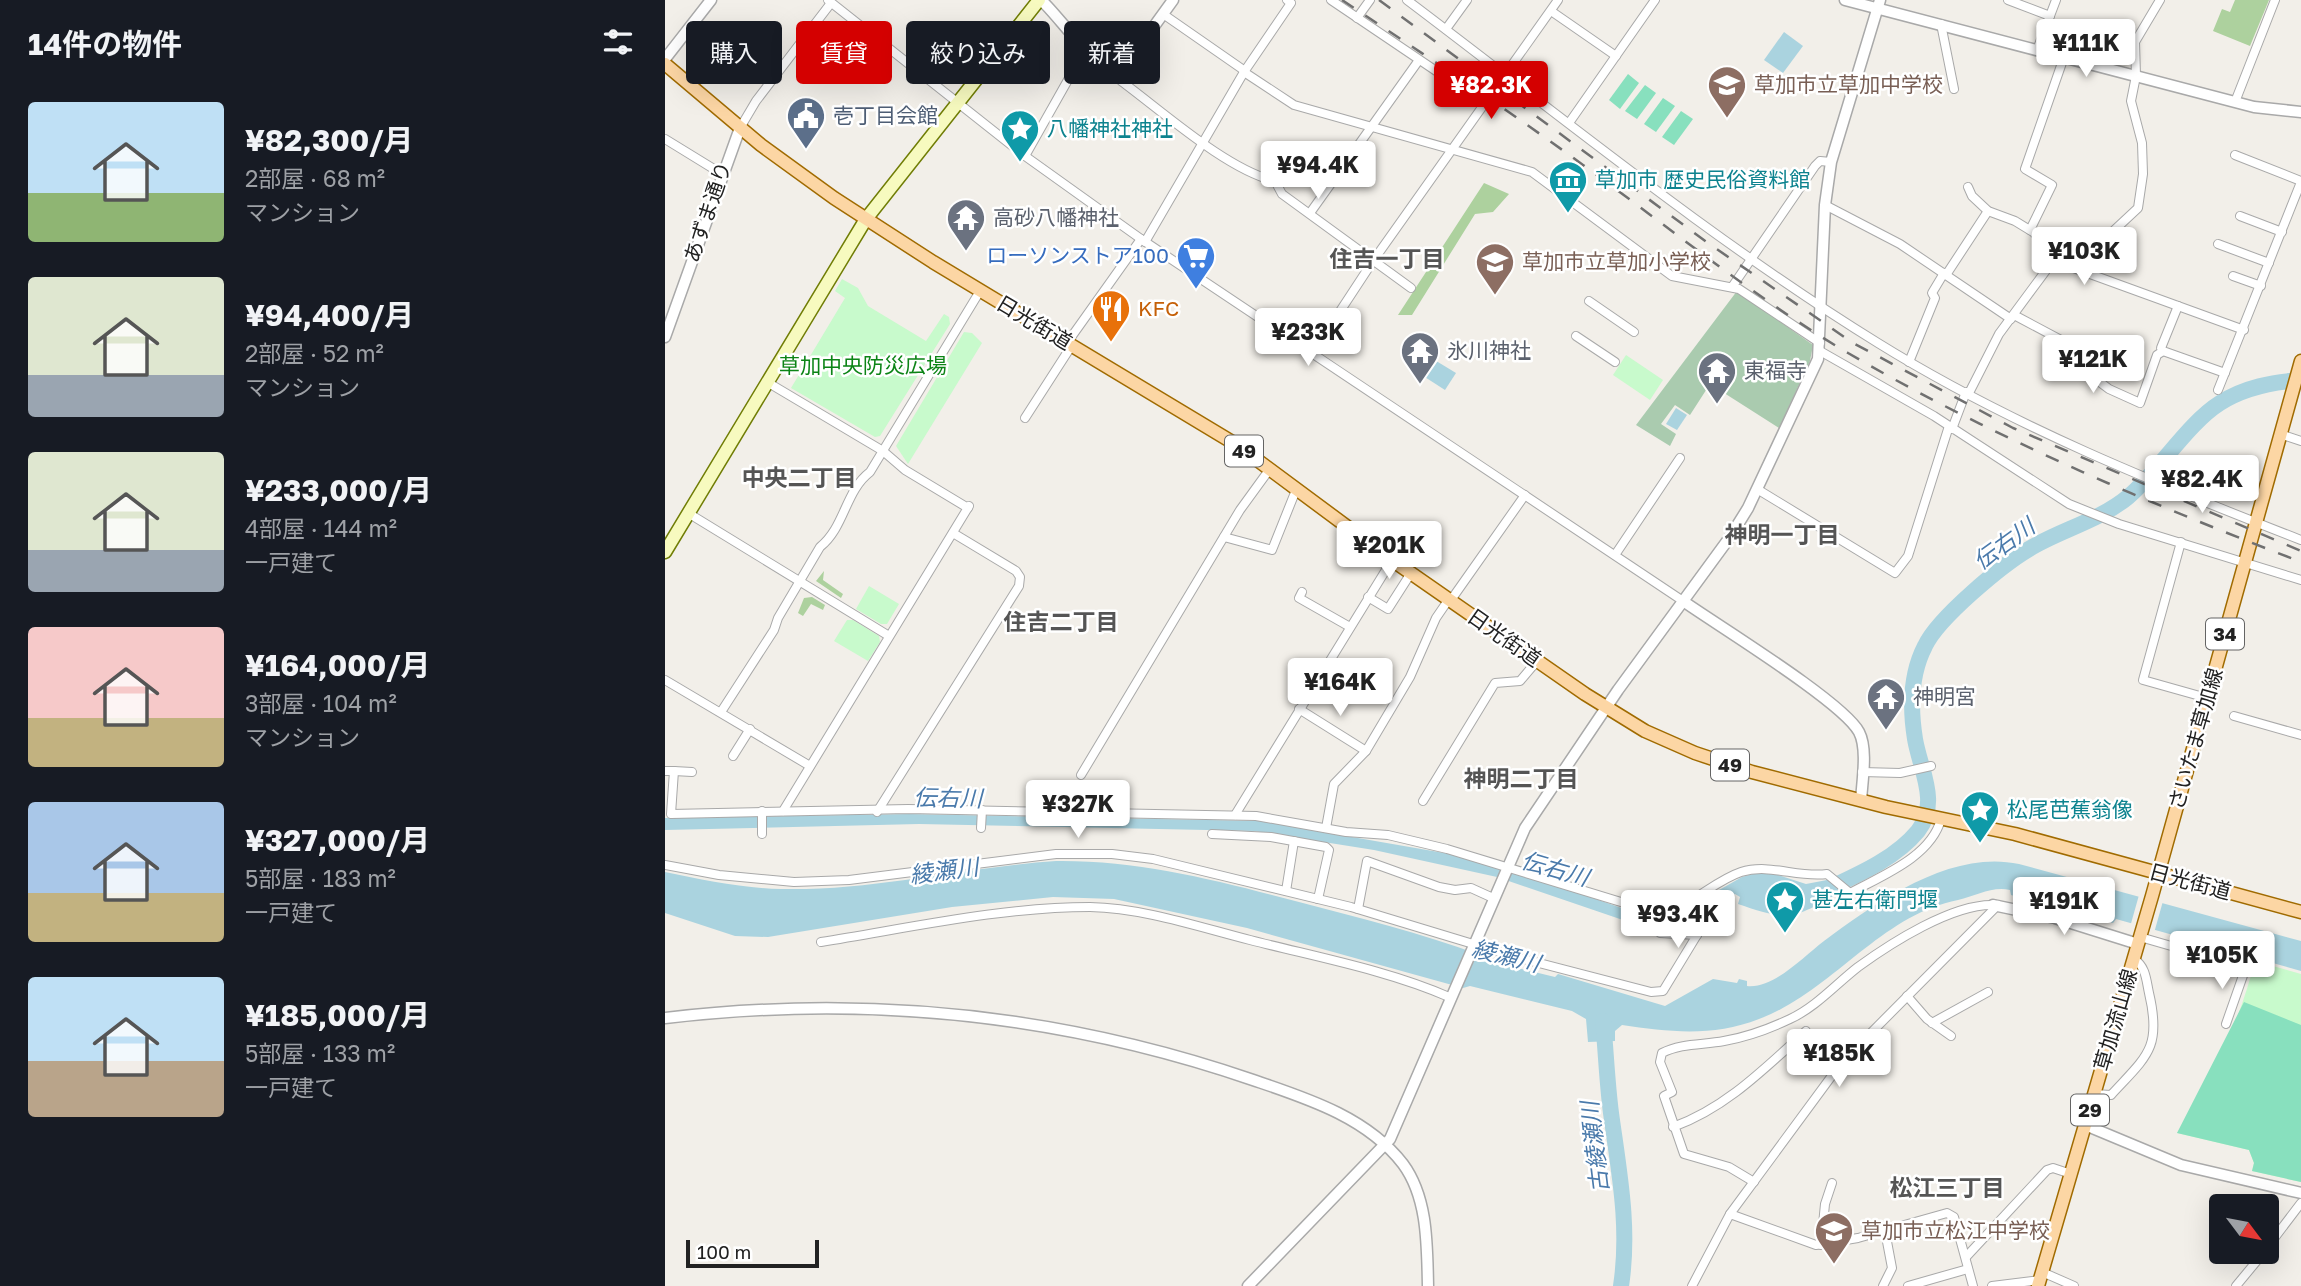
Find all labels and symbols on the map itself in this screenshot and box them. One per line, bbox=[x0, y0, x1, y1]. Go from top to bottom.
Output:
pin: ¥111K bbox=[2037, 20, 2135, 79]
pin: ¥82.3K bbox=[1434, 61, 1548, 121]
school or university icon: 草加市立草加中学校 bbox=[1706, 64, 1748, 119]
place label: 草加市立草加中学校 bbox=[1754, 71, 1943, 97]
public building icon: 壱丁目会館 bbox=[785, 95, 827, 150]
place label: 壱丁目会館 bbox=[833, 102, 938, 128]
place icon: 八幡神社神社 bbox=[999, 108, 1041, 163]
place label: 八幡神社神社 bbox=[1047, 115, 1173, 141]
pin: ¥94.4K bbox=[1261, 142, 1375, 201]
street label: あずま通り bbox=[678, 158, 736, 266]
museum icon: 草加市 歴史民俗資料館 bbox=[1547, 159, 1589, 214]
place label: 草加市 歴史民俗資料館 bbox=[1595, 166, 1810, 192]
temple icon: 高砂八幡神社 bbox=[945, 197, 987, 252]
place label: 高砂八幡神社 bbox=[993, 204, 1119, 230]
pin: ¥103K bbox=[2035, 228, 2133, 287]
supermarket icon: ローソンストア100 bbox=[1175, 235, 1217, 290]
school or university icon: 草加市立草加小学校 bbox=[1474, 241, 1516, 296]
place label: ローソンストア100 bbox=[986, 242, 1169, 268]
district label: 住吉一丁目 bbox=[1330, 244, 1445, 272]
place label: 草加市立草加小学校 bbox=[1522, 248, 1711, 274]
restaurant icon: KFC bbox=[1090, 288, 1132, 343]
street label: 日光街道 bbox=[992, 289, 1077, 355]
place label: KFC bbox=[1138, 295, 1179, 321]
pin: ¥233K bbox=[1259, 308, 1357, 368]
temple icon: 氷川神社 bbox=[1399, 330, 1441, 385]
pin: ¥121K bbox=[2044, 336, 2142, 395]
place label: 氷川神社 bbox=[1447, 337, 1531, 363]
temple icon: 東福寺 bbox=[1696, 350, 1738, 405]
park label: 草加中央防災広場 bbox=[779, 352, 947, 378]
place label: 東福寺 bbox=[1744, 357, 1807, 383]
road number: 49 bbox=[1225, 436, 1263, 466]
pin: ¥82.4K bbox=[2145, 456, 2259, 515]
district label: 中央二丁目 bbox=[742, 463, 857, 491]
water label: 伝右川 bbox=[1967, 510, 2042, 575]
district label: 神明一丁目 bbox=[1725, 520, 1840, 548]
pin: ¥201K bbox=[1340, 522, 1438, 581]
street label: 日光街道 bbox=[1463, 602, 1546, 672]
district label: 住吉二丁目 bbox=[1004, 607, 1119, 635]
road number: 34 bbox=[2206, 618, 2244, 650]
pin: ¥164K bbox=[1291, 658, 1389, 718]
street label: さいたま草加線 bbox=[2162, 665, 2228, 813]
temple icon: 神明宮 bbox=[1865, 676, 1907, 731]
place label: 神明宮 bbox=[1913, 683, 1976, 709]
road number: 49 bbox=[1711, 750, 1749, 780]
district label: 神明二丁目 bbox=[1464, 764, 1579, 792]
pin: ¥327K bbox=[1029, 780, 1127, 840]
water label: 伝右川 bbox=[913, 782, 986, 812]
place icon: 松尾芭蕉翁像 bbox=[1959, 789, 2001, 844]
place label: 松尾芭蕉翁像 bbox=[2007, 796, 2133, 822]
water label: 伝右川 bbox=[1518, 845, 1595, 892]
water label: 綾瀬川 bbox=[908, 852, 983, 888]
street label: 日光街道 bbox=[2146, 858, 2234, 904]
pin: ¥191K bbox=[2015, 878, 2113, 937]
place icon: 甚左右衛門堰 bbox=[1764, 879, 1806, 934]
place label: 甚左右衛門堰 bbox=[1812, 886, 1938, 912]
pin: ¥93.4K bbox=[1621, 890, 1735, 950]
pin: ¥105K bbox=[2173, 932, 2271, 991]
water label: 綾瀬川 bbox=[1469, 933, 1546, 978]
street label: 草加流山線 bbox=[2088, 966, 2142, 1074]
pin: ¥185K bbox=[1790, 1030, 1888, 1089]
road number: 29 bbox=[2071, 1094, 2109, 1126]
water label: 古綾瀬川 bbox=[1574, 1097, 1614, 1194]
district label: 松江三丁目 bbox=[1890, 1173, 2005, 1201]
north arrow bbox=[2209, 1194, 2279, 1264]
school or university icon: 草加市立松江中学校 bbox=[1813, 1210, 1855, 1265]
place label: 草加市立松江中学校 bbox=[1861, 1217, 2050, 1243]
scale bar bbox=[686, 1237, 819, 1269]

